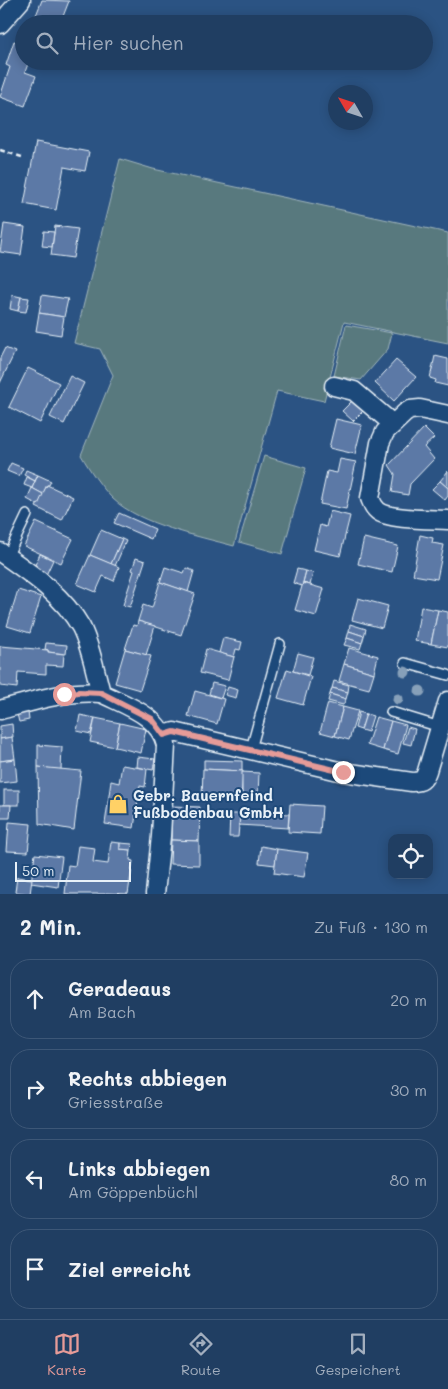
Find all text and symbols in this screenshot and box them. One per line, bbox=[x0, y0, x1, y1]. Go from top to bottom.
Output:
search box bbox=[15, 15, 433, 70]
icon: search bbox=[33, 29, 61, 57]
text: Hier suchen bbox=[73, 30, 184, 55]
north arrow bbox=[328, 85, 373, 130]
route start bbox=[53, 683, 76, 706]
route end bbox=[332, 761, 355, 784]
place label: Gebr. Bauernfeind Fußbodenbau GmbH bbox=[133, 785, 284, 822]
shop icon: Gebr. Bauernfeind Fußbodenbau GmbH bbox=[107, 793, 129, 815]
map controls bbox=[388, 834, 433, 879]
button: locate bbox=[388, 834, 433, 879]
scale bar bbox=[15, 859, 131, 882]
text: 50 m bbox=[22, 861, 54, 880]
text: 2 Min. bbox=[20, 913, 82, 940]
text: Zu Fuß · 130 m bbox=[314, 916, 428, 937]
text: Geradeaus bbox=[68, 976, 171, 1001]
icon: ahead bbox=[21, 985, 49, 1013]
text: 20 m bbox=[390, 989, 427, 1010]
text: Am Bach bbox=[68, 1001, 135, 1022]
text: Rechts abbiegen bbox=[68, 1066, 227, 1091]
icon: right bbox=[21, 1075, 49, 1103]
text: 30 m bbox=[390, 1079, 427, 1100]
text: Griesstraße bbox=[68, 1091, 163, 1112]
text: Links abbiegen bbox=[68, 1156, 210, 1181]
icon: left bbox=[21, 1165, 49, 1193]
text: 80 m bbox=[390, 1169, 427, 1190]
text: Am Göppenbüchl bbox=[68, 1181, 198, 1202]
icon: arrive bbox=[21, 1255, 49, 1283]
text: Ziel erreicht bbox=[68, 1257, 191, 1282]
tab: Karte bbox=[47, 1330, 86, 1379]
tab: Route bbox=[181, 1330, 221, 1379]
tab: Gespeichert bbox=[315, 1330, 401, 1379]

